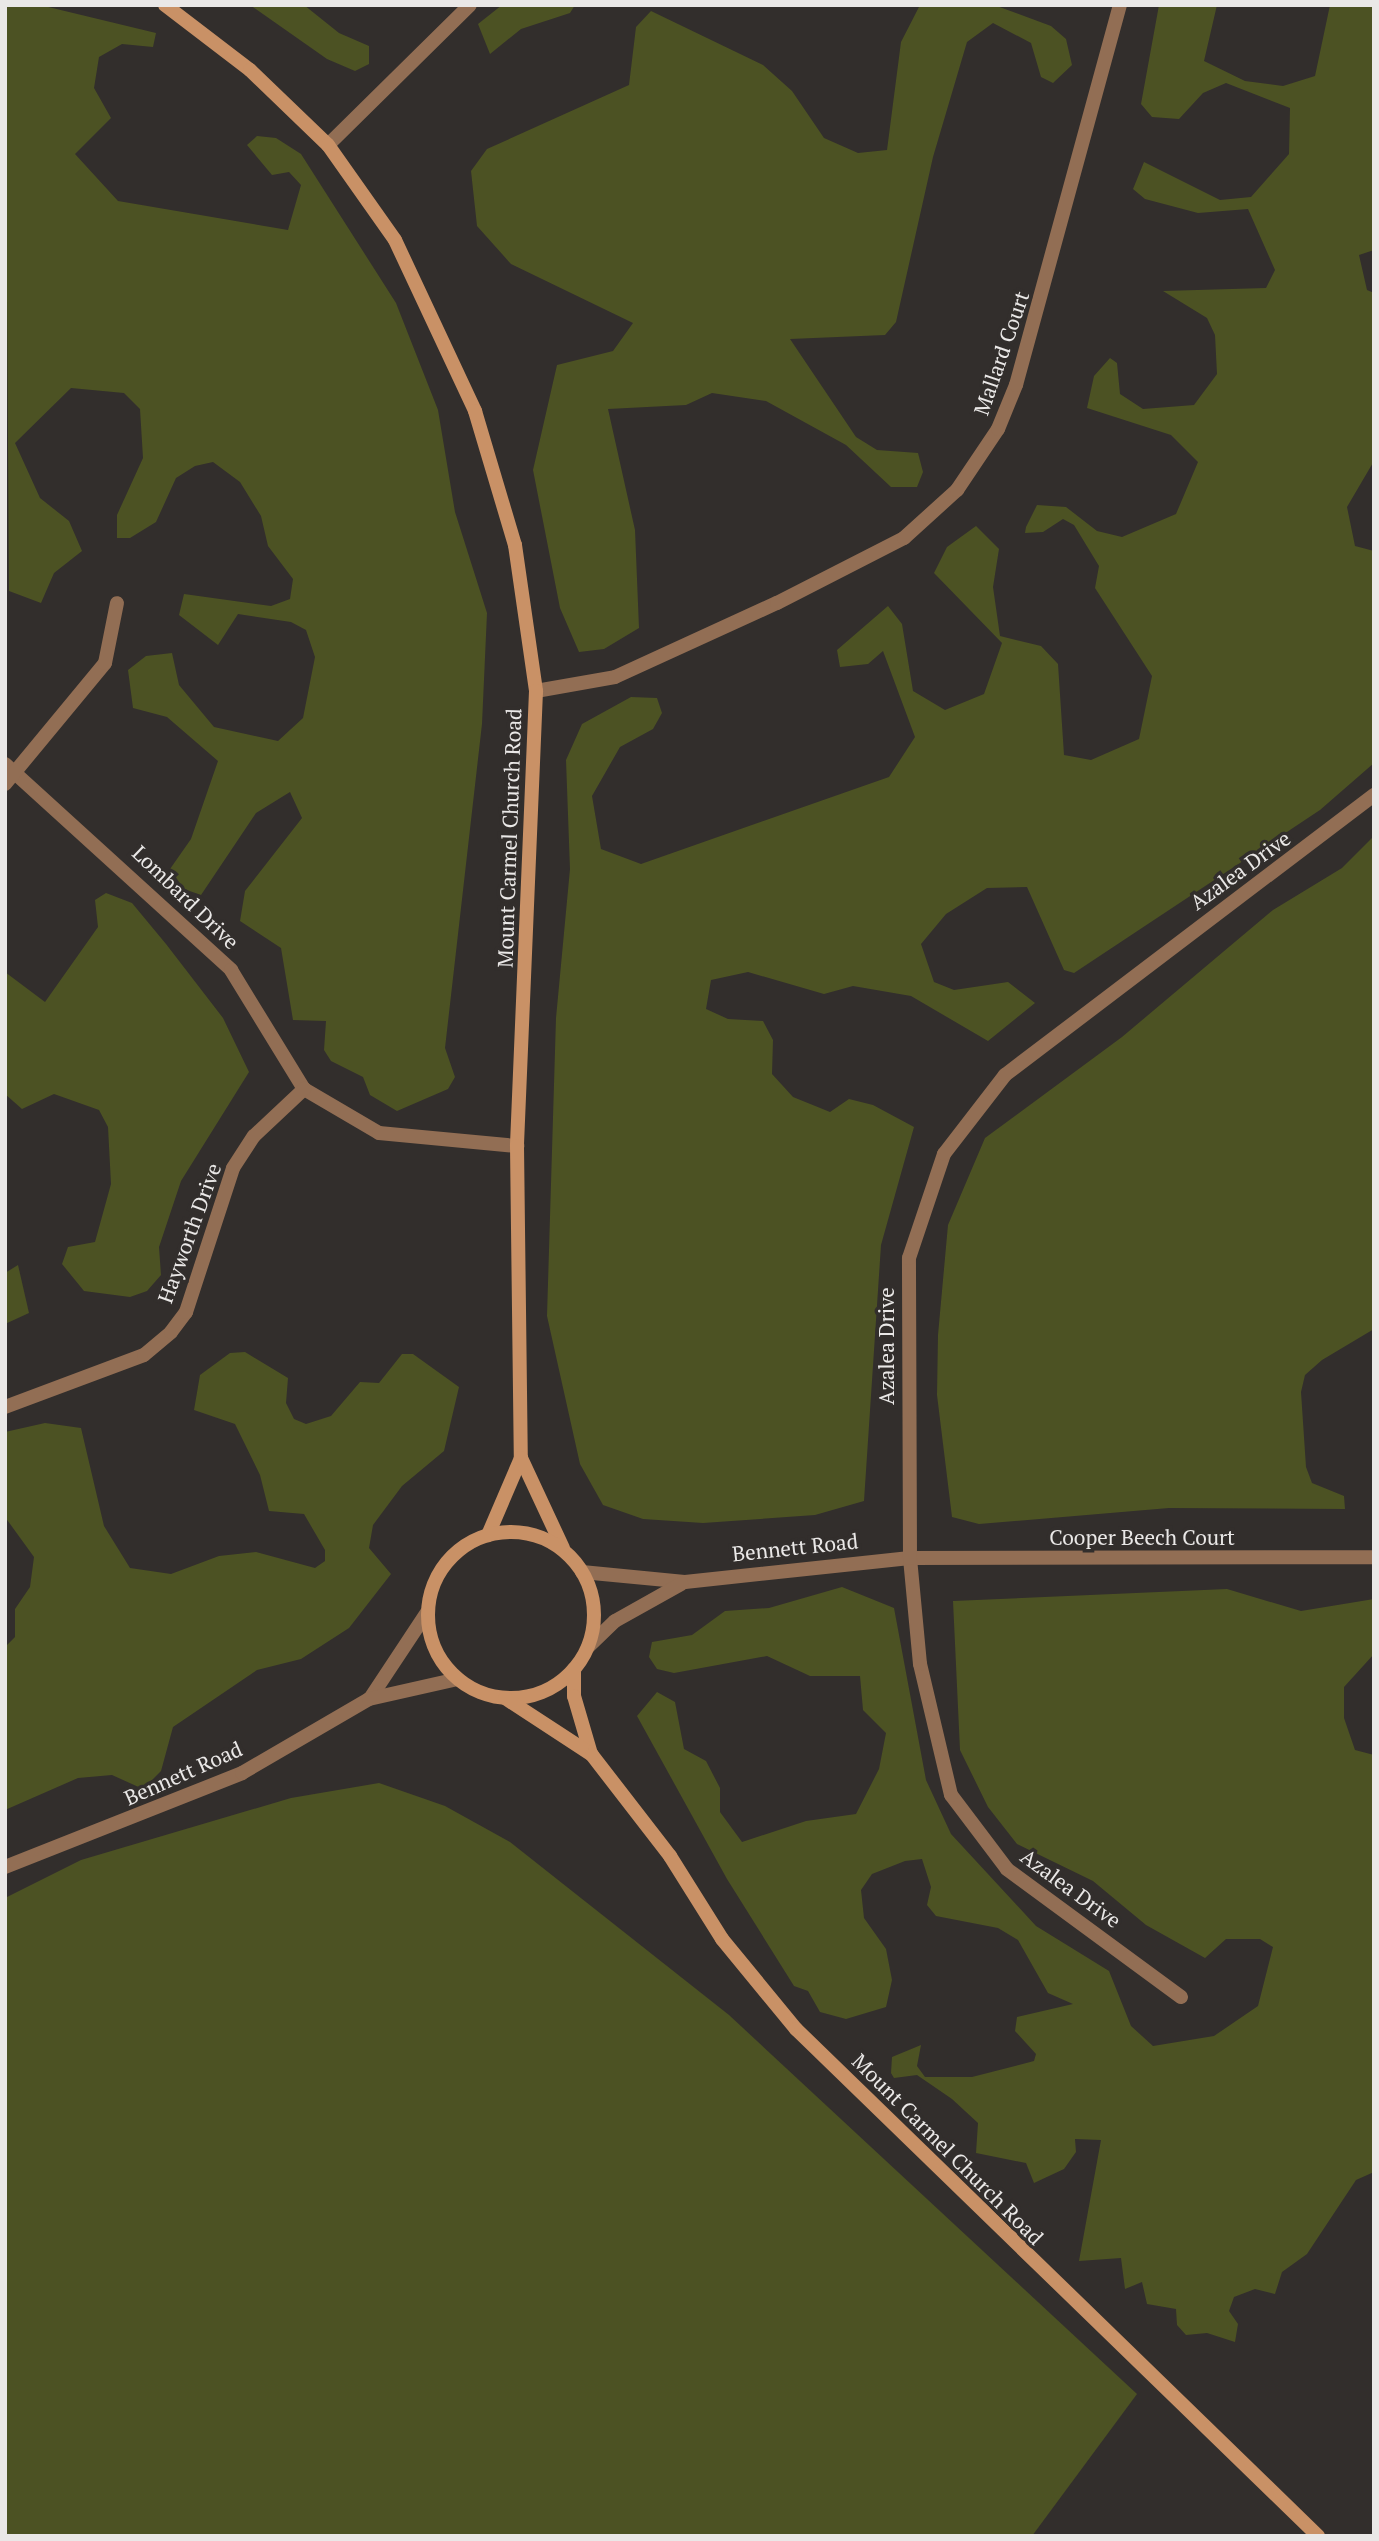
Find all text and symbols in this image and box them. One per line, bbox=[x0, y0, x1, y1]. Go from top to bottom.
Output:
street label: Mallard Court bbox=[968, 288, 1034, 418]
street label: Mount Carmel Church Road bbox=[492, 708, 526, 968]
street label: Azalea Drive bbox=[1185, 825, 1295, 915]
street label: Lombard Drive bbox=[128, 840, 244, 954]
street label: Hayworth Drive bbox=[152, 1160, 226, 1306]
street label: Azalea Drive bbox=[873, 1287, 899, 1405]
street label: Cooper Beech Court bbox=[1049, 1524, 1235, 1550]
street label: Bennett Road bbox=[731, 1528, 859, 1566]
street label: Bennett Road bbox=[120, 1736, 246, 1810]
street label: Azalea Drive bbox=[1016, 1843, 1126, 1933]
street label: Mount Carmel Church Road bbox=[847, 2048, 1049, 2250]

